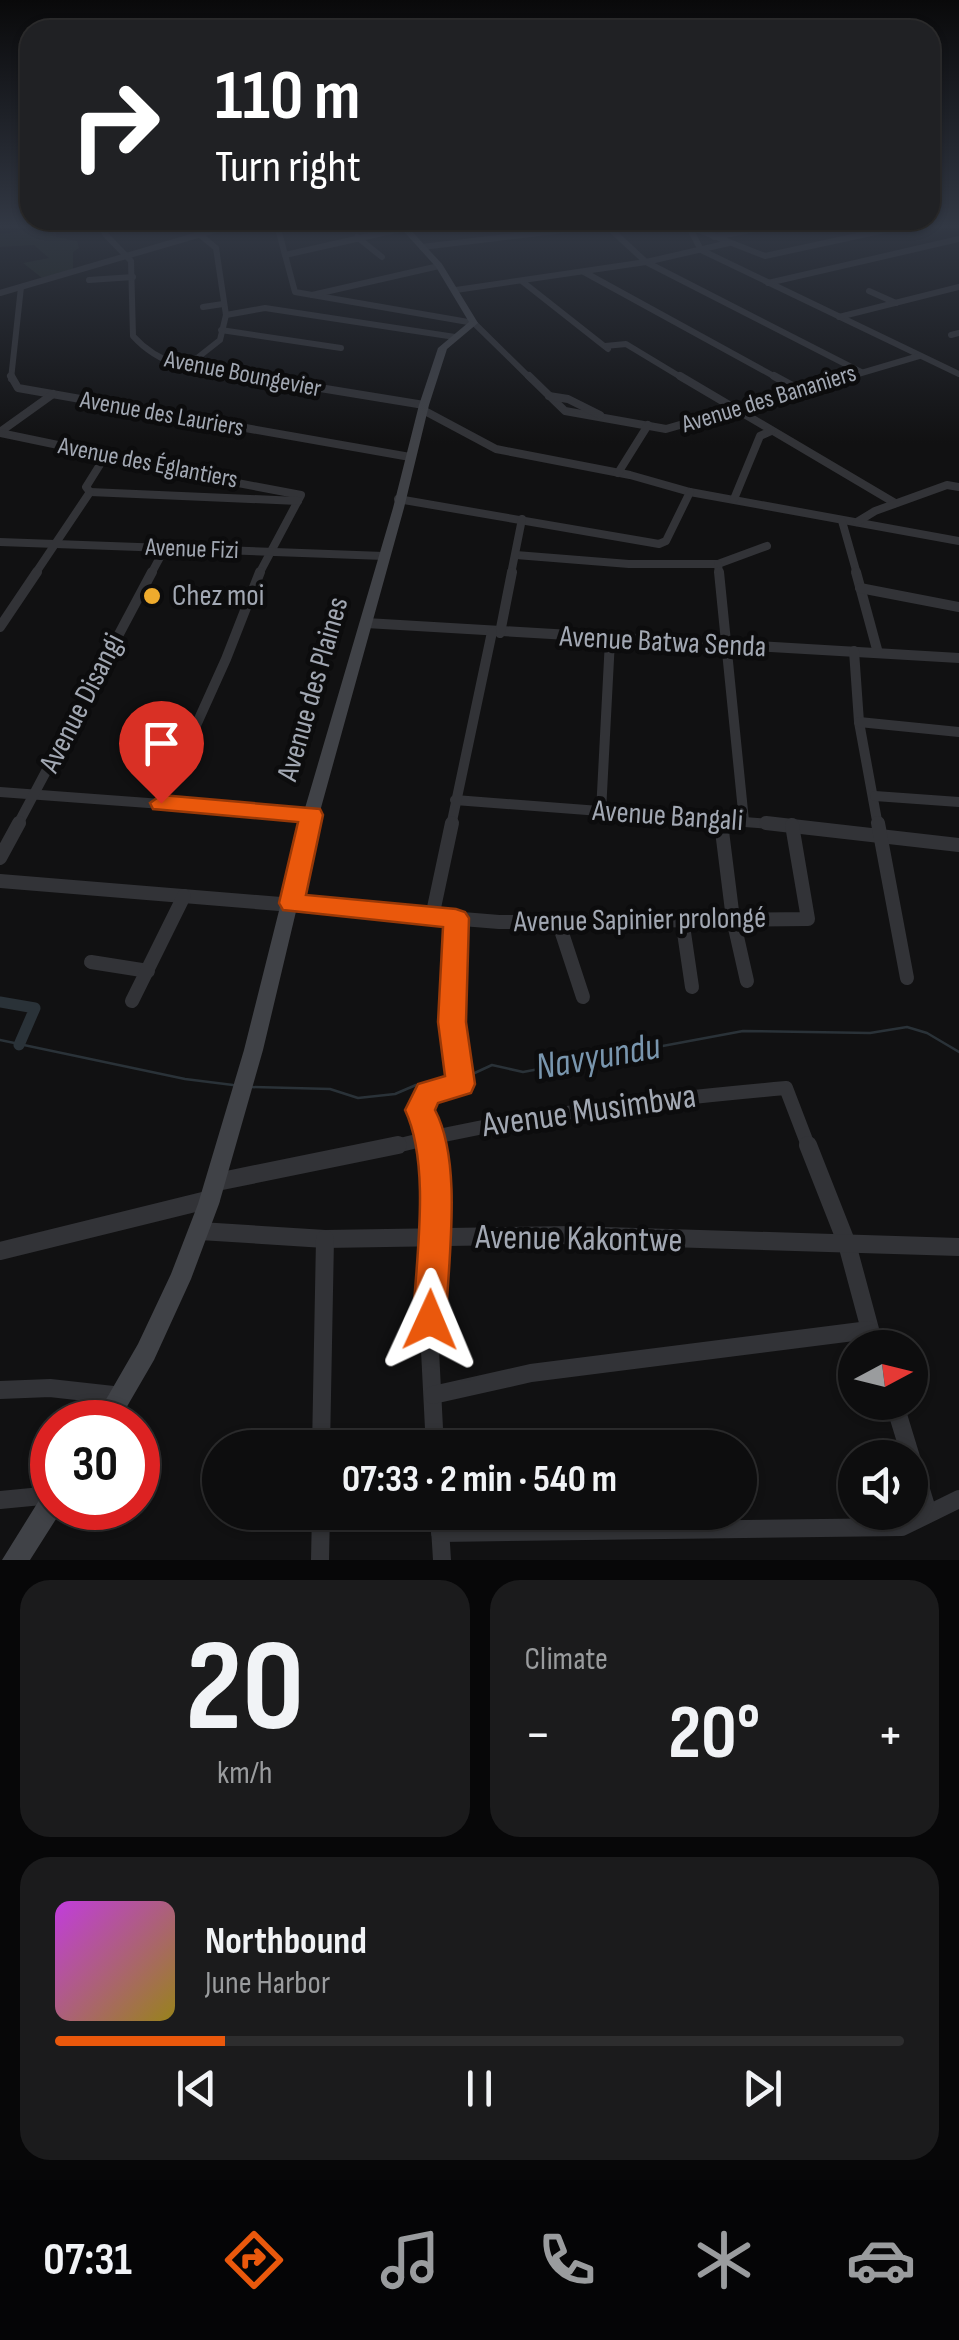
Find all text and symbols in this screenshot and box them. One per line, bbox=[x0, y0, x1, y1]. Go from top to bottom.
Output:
text: 110 m bbox=[215, 55, 361, 139]
icon: right bbox=[50, 60, 180, 190]
text: Turn right bbox=[215, 140, 361, 195]
street label: Avenue Boungevier bbox=[161, 343, 324, 404]
street label: Avenue des Bananiers bbox=[677, 358, 860, 441]
street label: Avenue des Lauriers bbox=[77, 384, 246, 444]
street label: Avenue des Églantiers bbox=[55, 430, 240, 496]
street label: Avenue Fizi bbox=[144, 532, 239, 566]
place label: Chez moi bbox=[172, 578, 264, 614]
marker: Chez moi bbox=[141, 585, 163, 607]
street label: Avenue des Plaines bbox=[269, 593, 356, 786]
street label: Avenue Batwa Senda bbox=[558, 619, 767, 665]
street label: Avenue Disangi bbox=[31, 628, 132, 779]
pin bbox=[119, 701, 204, 804]
icon: arrive bbox=[134, 716, 189, 771]
street label: Avenue Bangali bbox=[590, 793, 745, 839]
street label: Avenue Sapinier prolongé bbox=[513, 900, 766, 940]
water label: Navyundu bbox=[532, 1024, 664, 1090]
street label: Avenue Musimbwa bbox=[478, 1075, 699, 1147]
street label: Avenue Kakontwe bbox=[474, 1216, 683, 1262]
position arrow bbox=[378, 1268, 482, 1372]
north arrow bbox=[838, 1330, 928, 1420]
map controls bbox=[838, 1330, 928, 1530]
speed limit sign: 30 bbox=[30, 1400, 160, 1530]
button: sound bbox=[838, 1440, 928, 1530]
text: 07:33 · 2 min · 540 m bbox=[342, 1457, 617, 1502]
text: 20 bbox=[185, 1611, 304, 1767]
text: Climate bbox=[525, 1640, 608, 1679]
text: 20° bbox=[668, 1689, 760, 1780]
text: − bbox=[525, 1702, 551, 1769]
text: + bbox=[877, 1702, 904, 1769]
text: km/h bbox=[217, 1754, 272, 1793]
text: Northbound bbox=[205, 1919, 367, 1964]
text: June Harbor bbox=[205, 1964, 330, 2003]
icon: previous bbox=[169, 2061, 224, 2116]
icon: pause bbox=[452, 2061, 507, 2116]
icon: next bbox=[735, 2061, 790, 2116]
icon: directions bbox=[219, 2225, 289, 2295]
icon: music bbox=[375, 2225, 445, 2295]
icon: phone bbox=[532, 2225, 602, 2295]
icon: climate bbox=[689, 2225, 759, 2295]
icon: car bbox=[846, 2225, 916, 2295]
text: 07:31 bbox=[43, 2233, 132, 2288]

